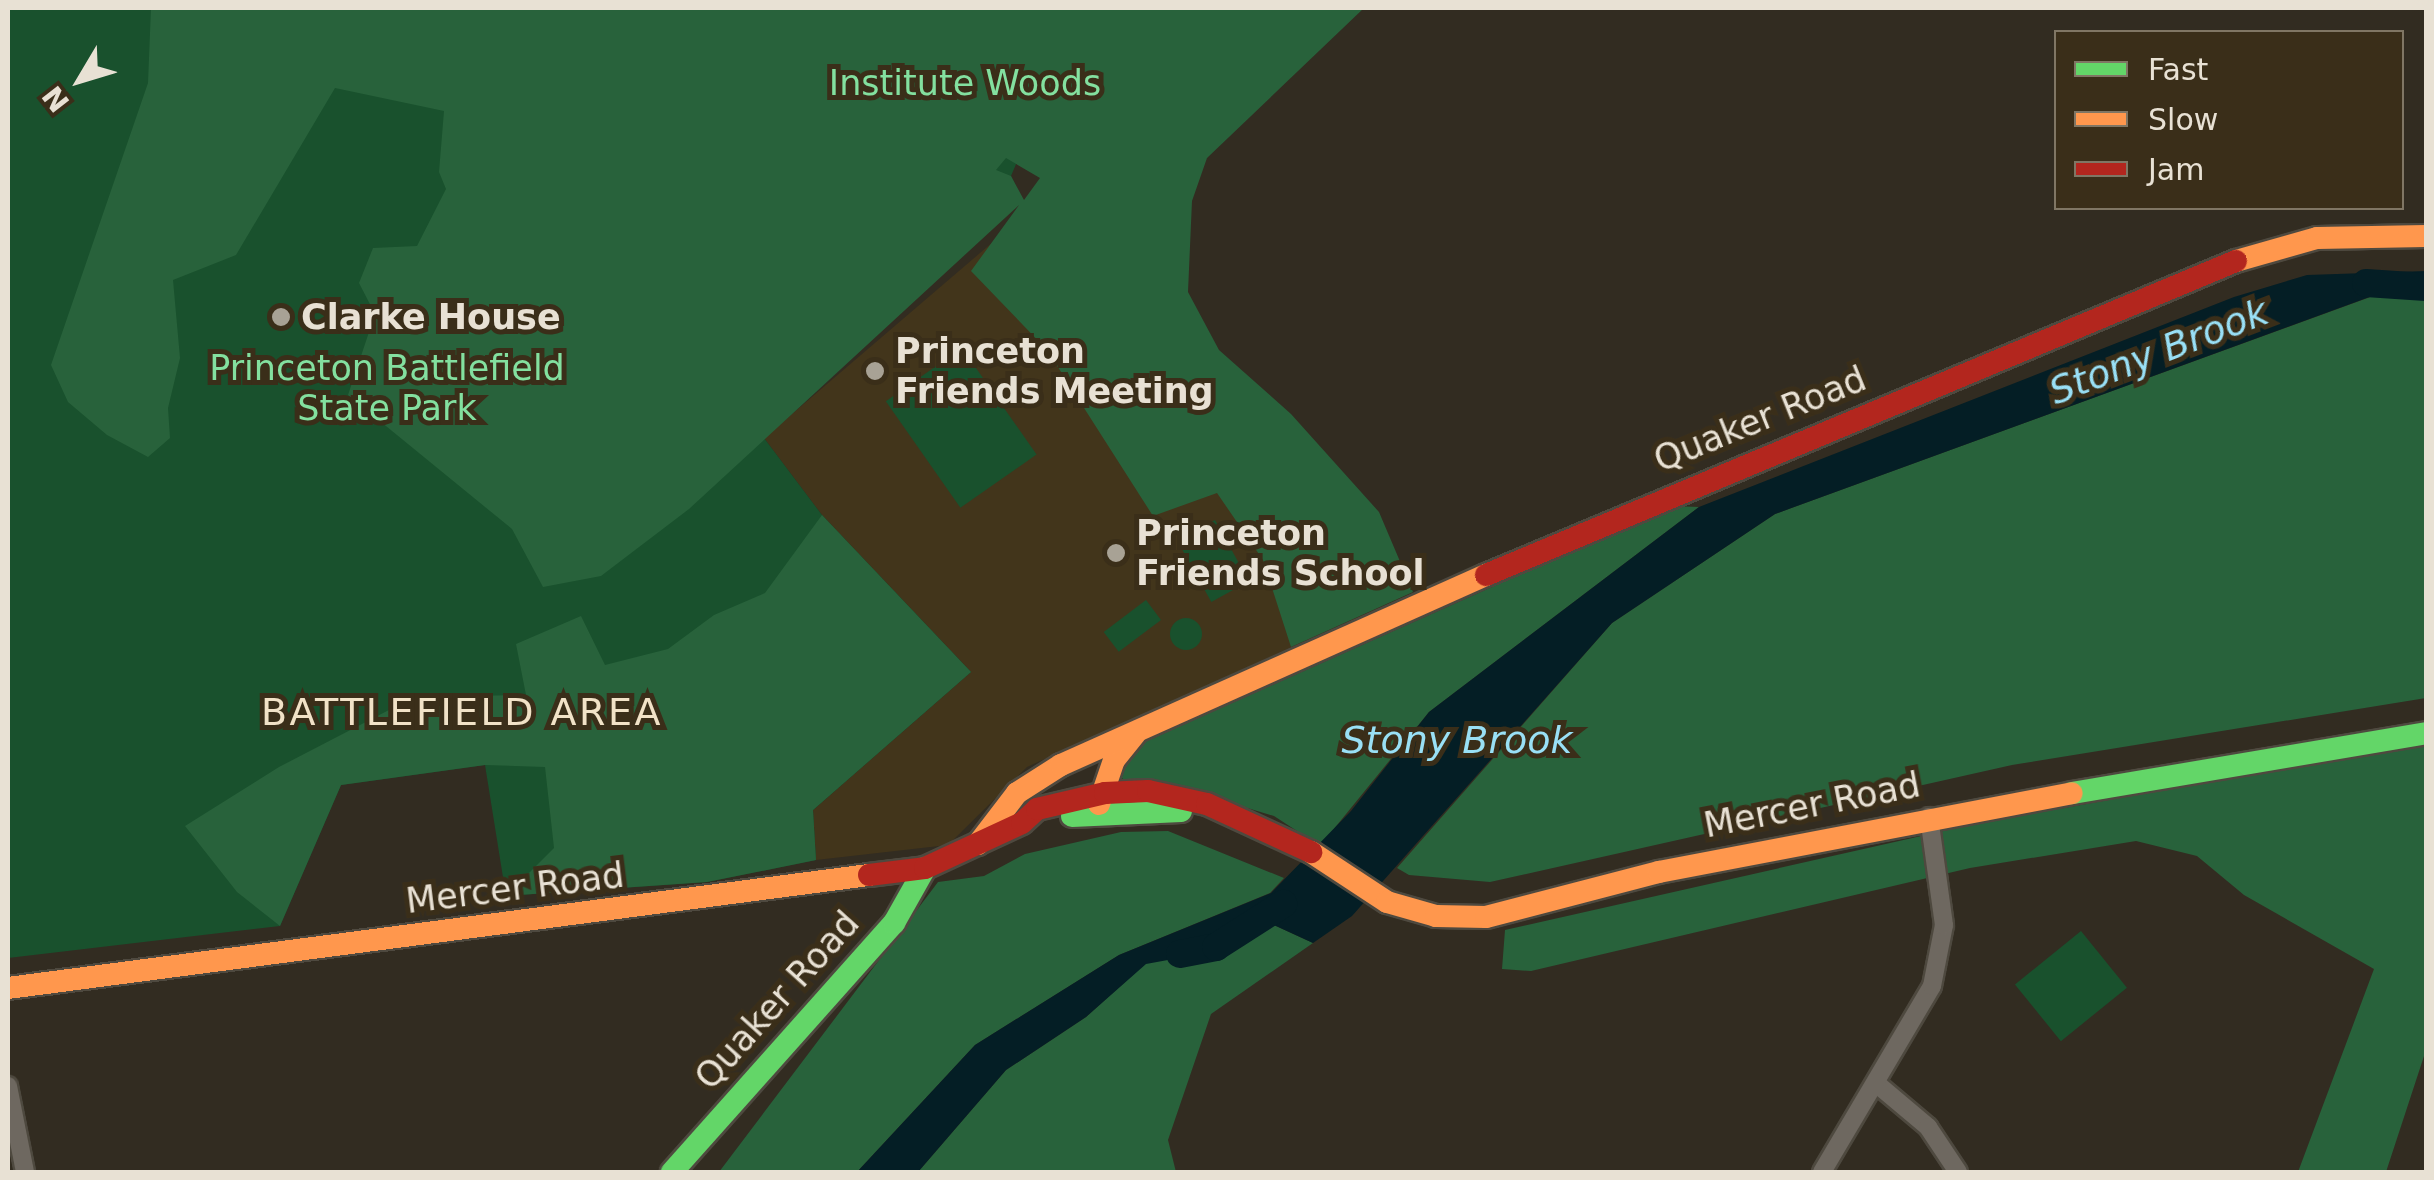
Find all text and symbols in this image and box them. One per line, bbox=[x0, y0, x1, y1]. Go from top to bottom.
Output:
north arrow bbox=[30, 30, 130, 130]
legend bbox=[2054, 30, 2404, 210]
text: Fast bbox=[2148, 52, 2208, 87]
park label: Institute Woods bbox=[829, 62, 1101, 104]
text: N bbox=[36, 79, 76, 118]
text: Slow bbox=[2148, 102, 2218, 137]
text: Jam bbox=[2148, 152, 2204, 187]
water label: Stony Brook bbox=[2043, 289, 2275, 415]
place label: Clarke House bbox=[301, 296, 561, 338]
marker: Clarke House bbox=[270, 306, 292, 328]
place label: Princeton Friends Meeting bbox=[895, 330, 1214, 412]
park label: Princeton Battlefield State Park bbox=[209, 347, 565, 429]
street label: Quaker Road bbox=[1648, 357, 1872, 481]
marker: Princeton Friends Meeting bbox=[864, 360, 886, 382]
place label: Princeton Friends School bbox=[1136, 512, 1425, 594]
marker: Princeton Friends School bbox=[1105, 542, 1127, 564]
district label: BATTLEFIELD AREA bbox=[261, 690, 663, 736]
water label: Stony Brook bbox=[1341, 718, 1573, 764]
street label: Mercer Road bbox=[1700, 763, 1924, 847]
street label: Mercer Road bbox=[404, 854, 626, 922]
street label: Quaker Road bbox=[686, 902, 868, 1098]

